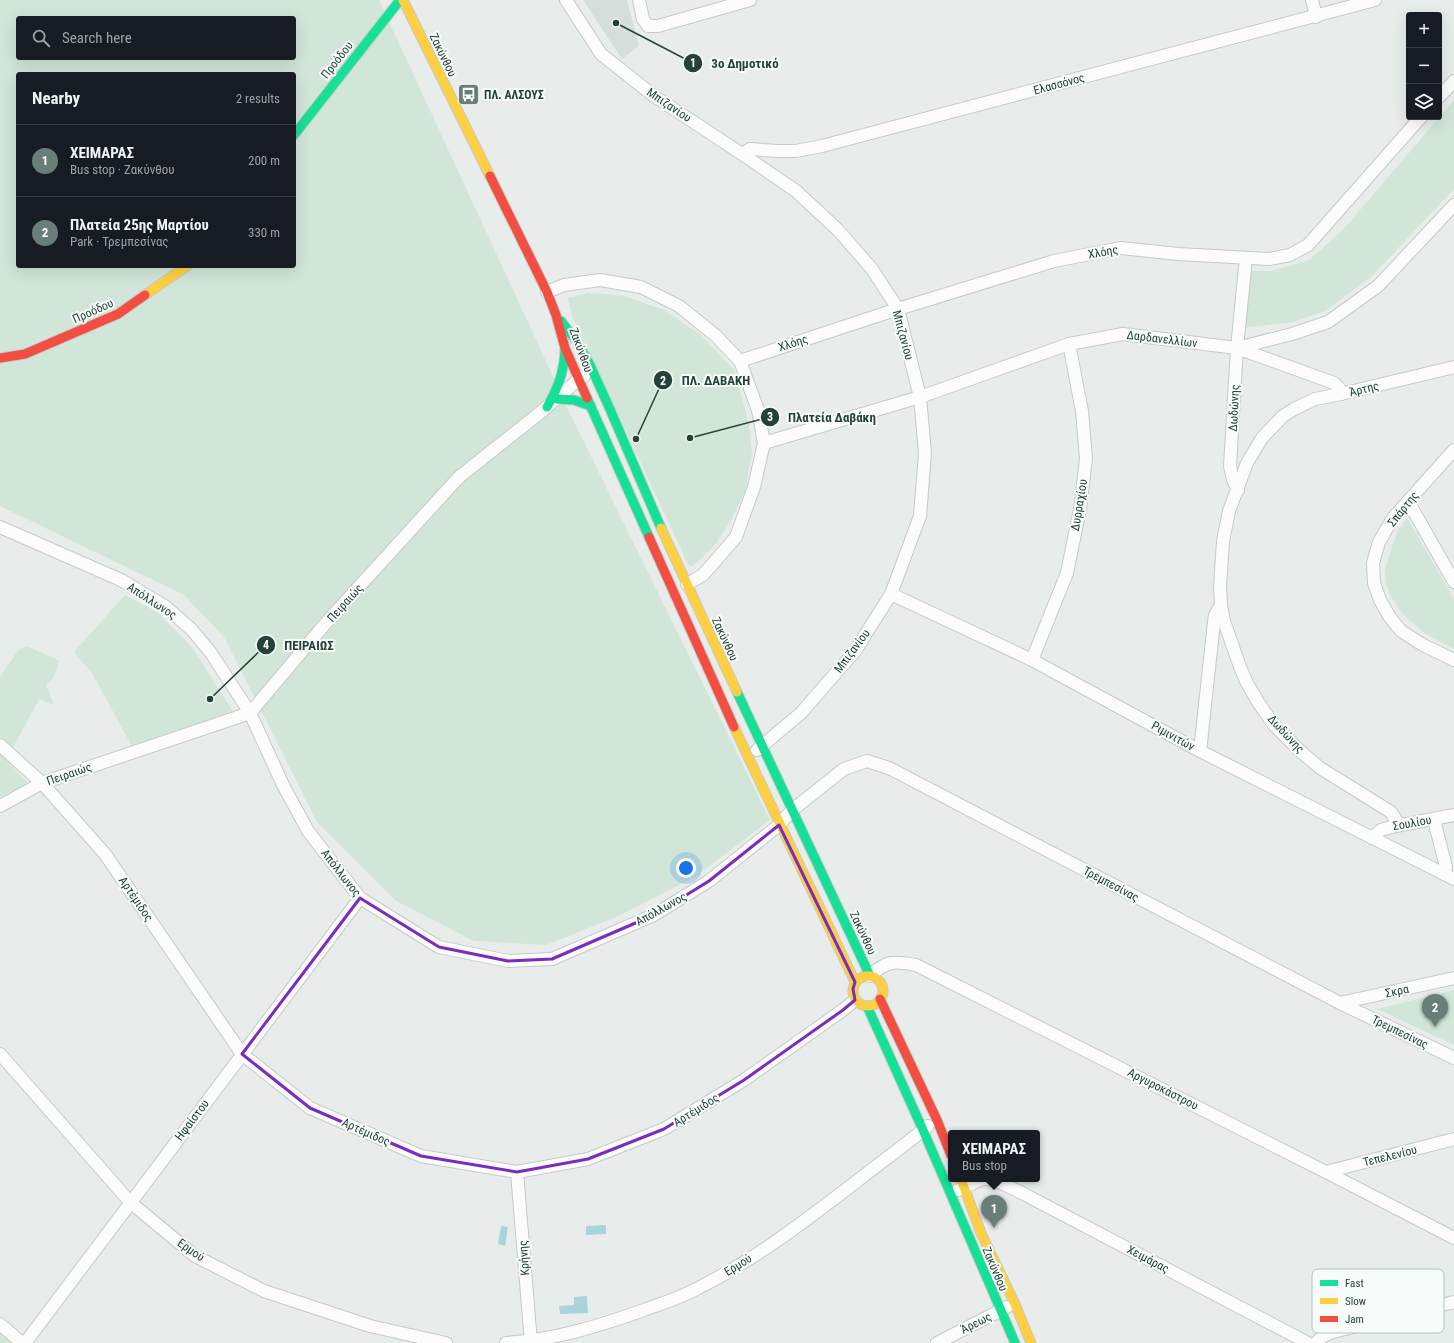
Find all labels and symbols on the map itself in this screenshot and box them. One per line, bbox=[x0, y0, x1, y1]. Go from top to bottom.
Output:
street label: Ζακύνθου bbox=[426, 31, 460, 79]
street label: Προόδου bbox=[318, 38, 356, 81]
callout: 3ο Δημοτικό bbox=[683, 51, 787, 76]
text: 1 bbox=[690, 56, 696, 70]
text: 3ο Δημοτικό bbox=[711, 56, 779, 71]
street label: Ελασσόνος bbox=[1032, 70, 1086, 98]
bus stop icon: ΠΛ. ΑΛΣΟΥΣ bbox=[455, 82, 481, 108]
street label: Μπιζανίου bbox=[644, 85, 694, 125]
place label: ΠΛ. ΑΛΣΟΥΣ bbox=[484, 88, 544, 102]
street label: Χλόης bbox=[1087, 242, 1119, 262]
street label: Προόδου bbox=[70, 296, 116, 326]
street label: Μπιζανίου bbox=[890, 309, 916, 362]
street label: Ζακύνθου bbox=[566, 326, 596, 375]
street label: Δαρδανελλίων bbox=[1126, 328, 1198, 350]
street label: Χλόης bbox=[776, 332, 810, 354]
callout: ΠΛ. ΔΑΒΑΚΗ bbox=[653, 368, 758, 393]
text: ΠΛ. ΔΑΒΑΚΗ bbox=[682, 373, 750, 388]
text: 2 bbox=[660, 374, 666, 388]
street label: Άρτης bbox=[1348, 379, 1381, 399]
street label: Δωδώνης bbox=[1226, 384, 1242, 432]
callout: Πλατεία Δαβάκη bbox=[760, 405, 884, 430]
text: 3 bbox=[767, 410, 773, 424]
text: Πλατεία Δαβάκη bbox=[788, 410, 876, 425]
street label: Δυρραχίου bbox=[1068, 478, 1090, 532]
street label: Σπάρτης bbox=[1385, 488, 1422, 529]
street label: Απόλλωνος bbox=[125, 580, 180, 622]
street label: Πειραιώς bbox=[324, 581, 366, 625]
street label: Ζακύνθου bbox=[709, 615, 741, 663]
street label: Μπιζανίου bbox=[831, 626, 873, 675]
callout: ΠΕΙΡΑΙΩΣ bbox=[256, 633, 342, 658]
text: 4 bbox=[263, 638, 269, 652]
text: ΠΕΙΡΑΙΩΣ bbox=[284, 638, 334, 653]
street label: Δωδώνης bbox=[1265, 712, 1307, 756]
street label: Ριμινιτών bbox=[1149, 718, 1197, 754]
street label: Πειραιώς bbox=[45, 760, 94, 788]
street label: Σουλίου bbox=[1392, 813, 1433, 833]
street label: Απόλλωνος bbox=[318, 847, 364, 900]
your location bbox=[676, 858, 696, 878]
street label: Τρεμπεσίνας bbox=[1081, 863, 1142, 905]
street label: Αρτέμιδος bbox=[116, 874, 156, 924]
street label: Απόλλωνος bbox=[633, 889, 689, 929]
street label: Ζακύνθου bbox=[847, 909, 879, 957]
street label: Σκρα bbox=[1384, 982, 1410, 1000]
pin: 2 bbox=[1422, 994, 1448, 1027]
street label: Τρεμπεσίνας bbox=[1369, 1012, 1431, 1052]
street label: Αργυροκάστρου bbox=[1125, 1065, 1201, 1113]
street label: Αρτέμιδος bbox=[671, 1090, 722, 1130]
street label: Ηφαίστου bbox=[172, 1097, 212, 1143]
street label: Αρτέμιδος bbox=[340, 1115, 393, 1149]
street label: Τεπελενίου bbox=[1362, 1142, 1419, 1169]
pin: 1 bbox=[981, 1195, 1007, 1228]
street label: Ερμού bbox=[175, 1236, 207, 1264]
street label: Κρήνης bbox=[516, 1240, 532, 1276]
street label: Χειμάρας bbox=[1125, 1242, 1172, 1276]
street label: Ζακύνθου bbox=[979, 1245, 1011, 1293]
street label: Ερμού bbox=[722, 1251, 755, 1279]
legend bbox=[1312, 1269, 1444, 1333]
text: Fast bbox=[1345, 1277, 1364, 1290]
text: Slow bbox=[1345, 1295, 1366, 1308]
street label: Άρεως bbox=[958, 1309, 994, 1337]
text: Jam bbox=[1345, 1313, 1364, 1326]

